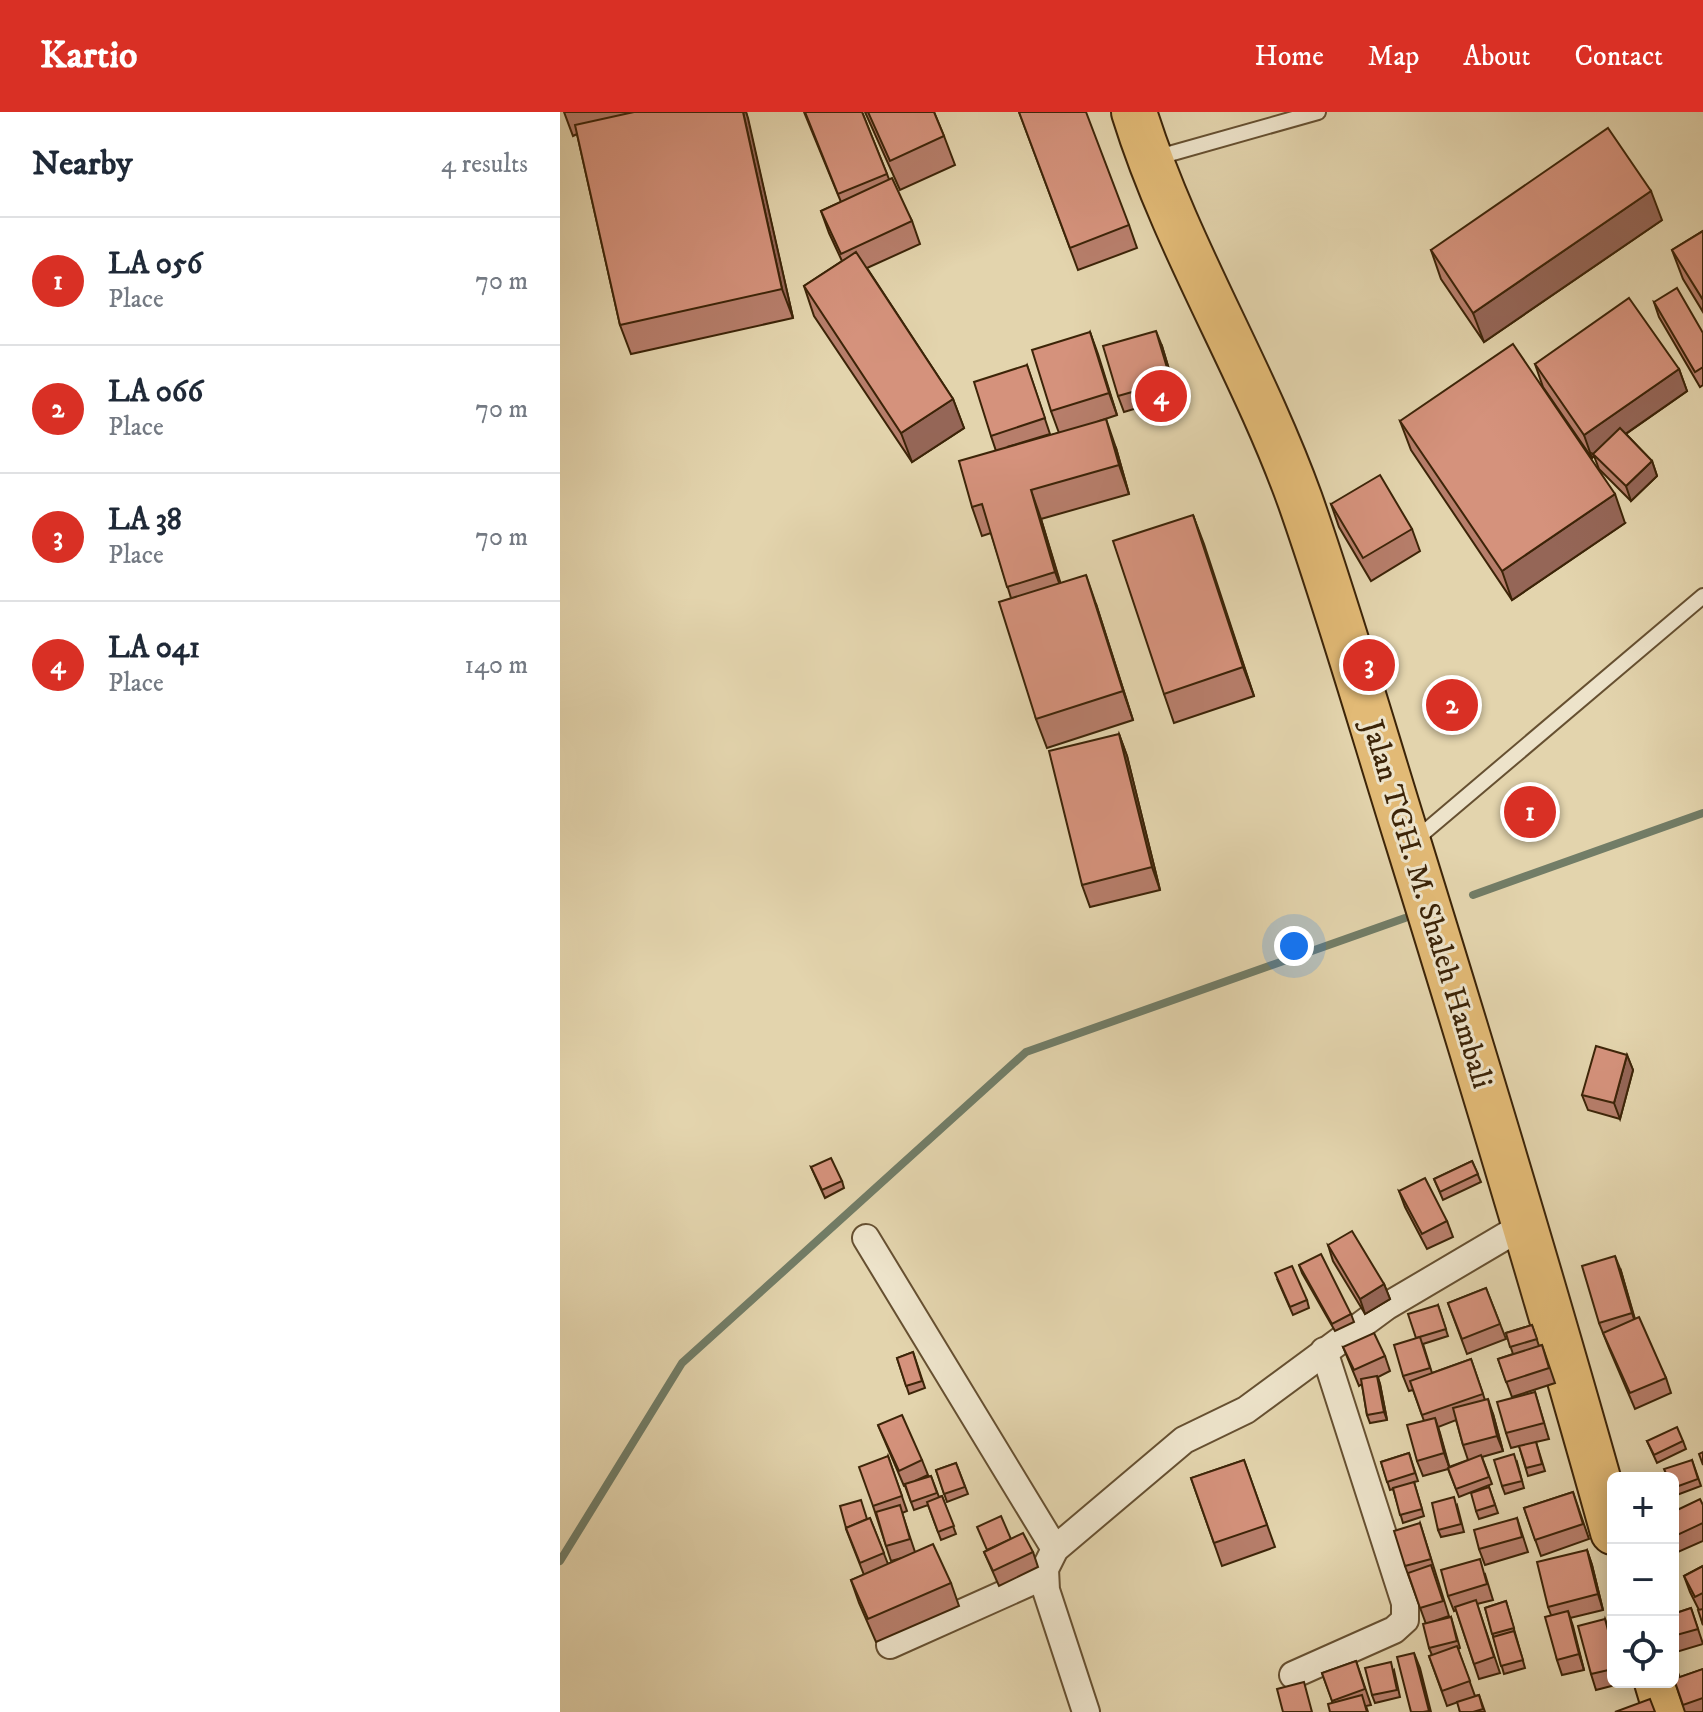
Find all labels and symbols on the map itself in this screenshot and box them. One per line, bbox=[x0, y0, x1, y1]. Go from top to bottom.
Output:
pin: 4 bbox=[1135, 366, 1187, 426]
pin: 3 bbox=[1343, 635, 1395, 695]
pin: 2 bbox=[1426, 675, 1478, 735]
street label: Jalan TGH. M. Shaleh Hambali bbox=[1352, 713, 1500, 1093]
pin: 1 bbox=[1504, 782, 1556, 842]
your location bbox=[1274, 926, 1314, 966]

